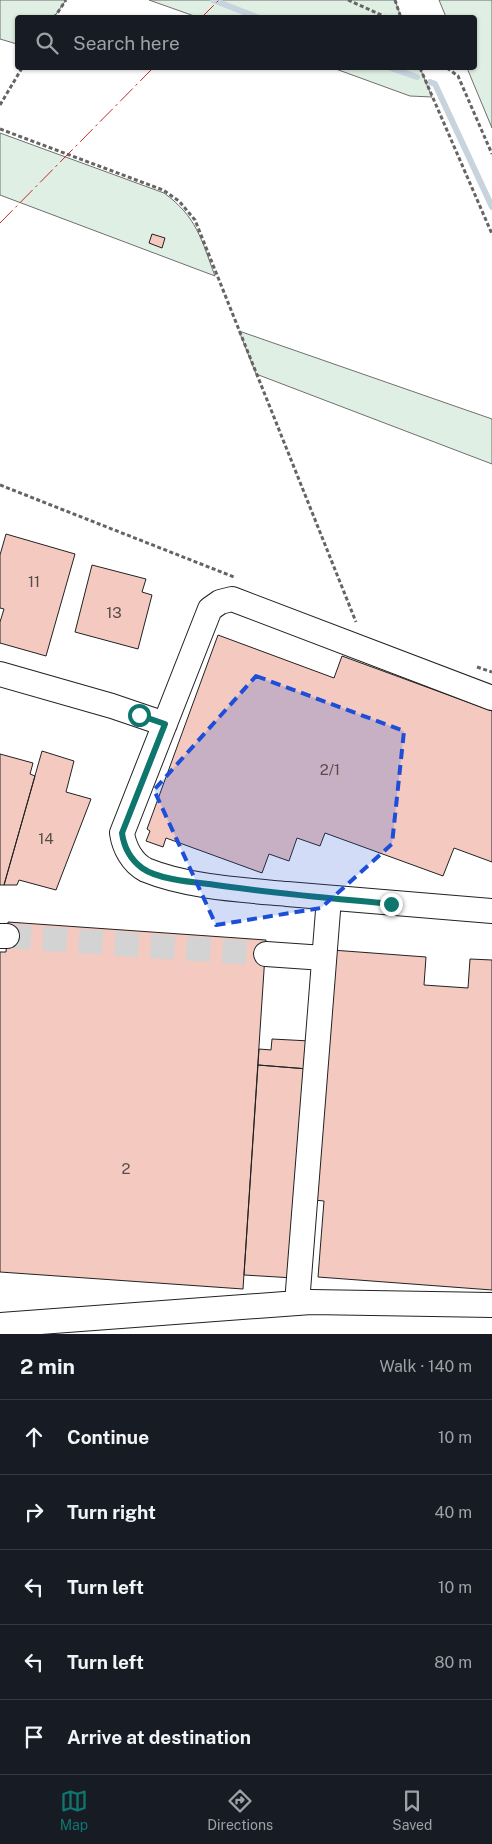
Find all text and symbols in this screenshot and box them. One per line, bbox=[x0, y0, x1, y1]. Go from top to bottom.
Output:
search box bbox=[15, 15, 477, 70]
icon: search bbox=[33, 29, 61, 57]
text: Search here bbox=[73, 32, 180, 54]
house number: 11 bbox=[28, 573, 40, 590]
house number: 13 bbox=[106, 604, 122, 621]
route start bbox=[128, 704, 151, 727]
house number: 2/1 bbox=[320, 761, 340, 778]
house number: 14 bbox=[38, 830, 54, 847]
route end bbox=[380, 893, 403, 916]
house number: 2 bbox=[122, 1160, 131, 1177]
text: 2 min bbox=[20, 1354, 75, 1379]
text: Walk · 140 m bbox=[379, 1357, 472, 1376]
icon: ahead bbox=[20, 1423, 48, 1451]
text: Continue bbox=[67, 1426, 149, 1448]
text: 10 m bbox=[438, 1428, 472, 1447]
icon: right bbox=[20, 1498, 48, 1526]
text: Turn right bbox=[67, 1501, 156, 1523]
text: 40 m bbox=[434, 1503, 472, 1522]
icon: left bbox=[20, 1573, 48, 1601]
text: Turn left bbox=[67, 1576, 144, 1598]
text: 10 m bbox=[438, 1578, 472, 1597]
icon: left bbox=[20, 1648, 48, 1676]
text: Turn left bbox=[67, 1651, 144, 1673]
text: 80 m bbox=[434, 1653, 472, 1672]
icon: arrive bbox=[20, 1723, 48, 1751]
text: Arrive at destination bbox=[67, 1726, 251, 1748]
tab: Map bbox=[60, 1787, 88, 1833]
tab: Directions bbox=[207, 1787, 273, 1833]
tab: Saved bbox=[392, 1787, 432, 1833]

